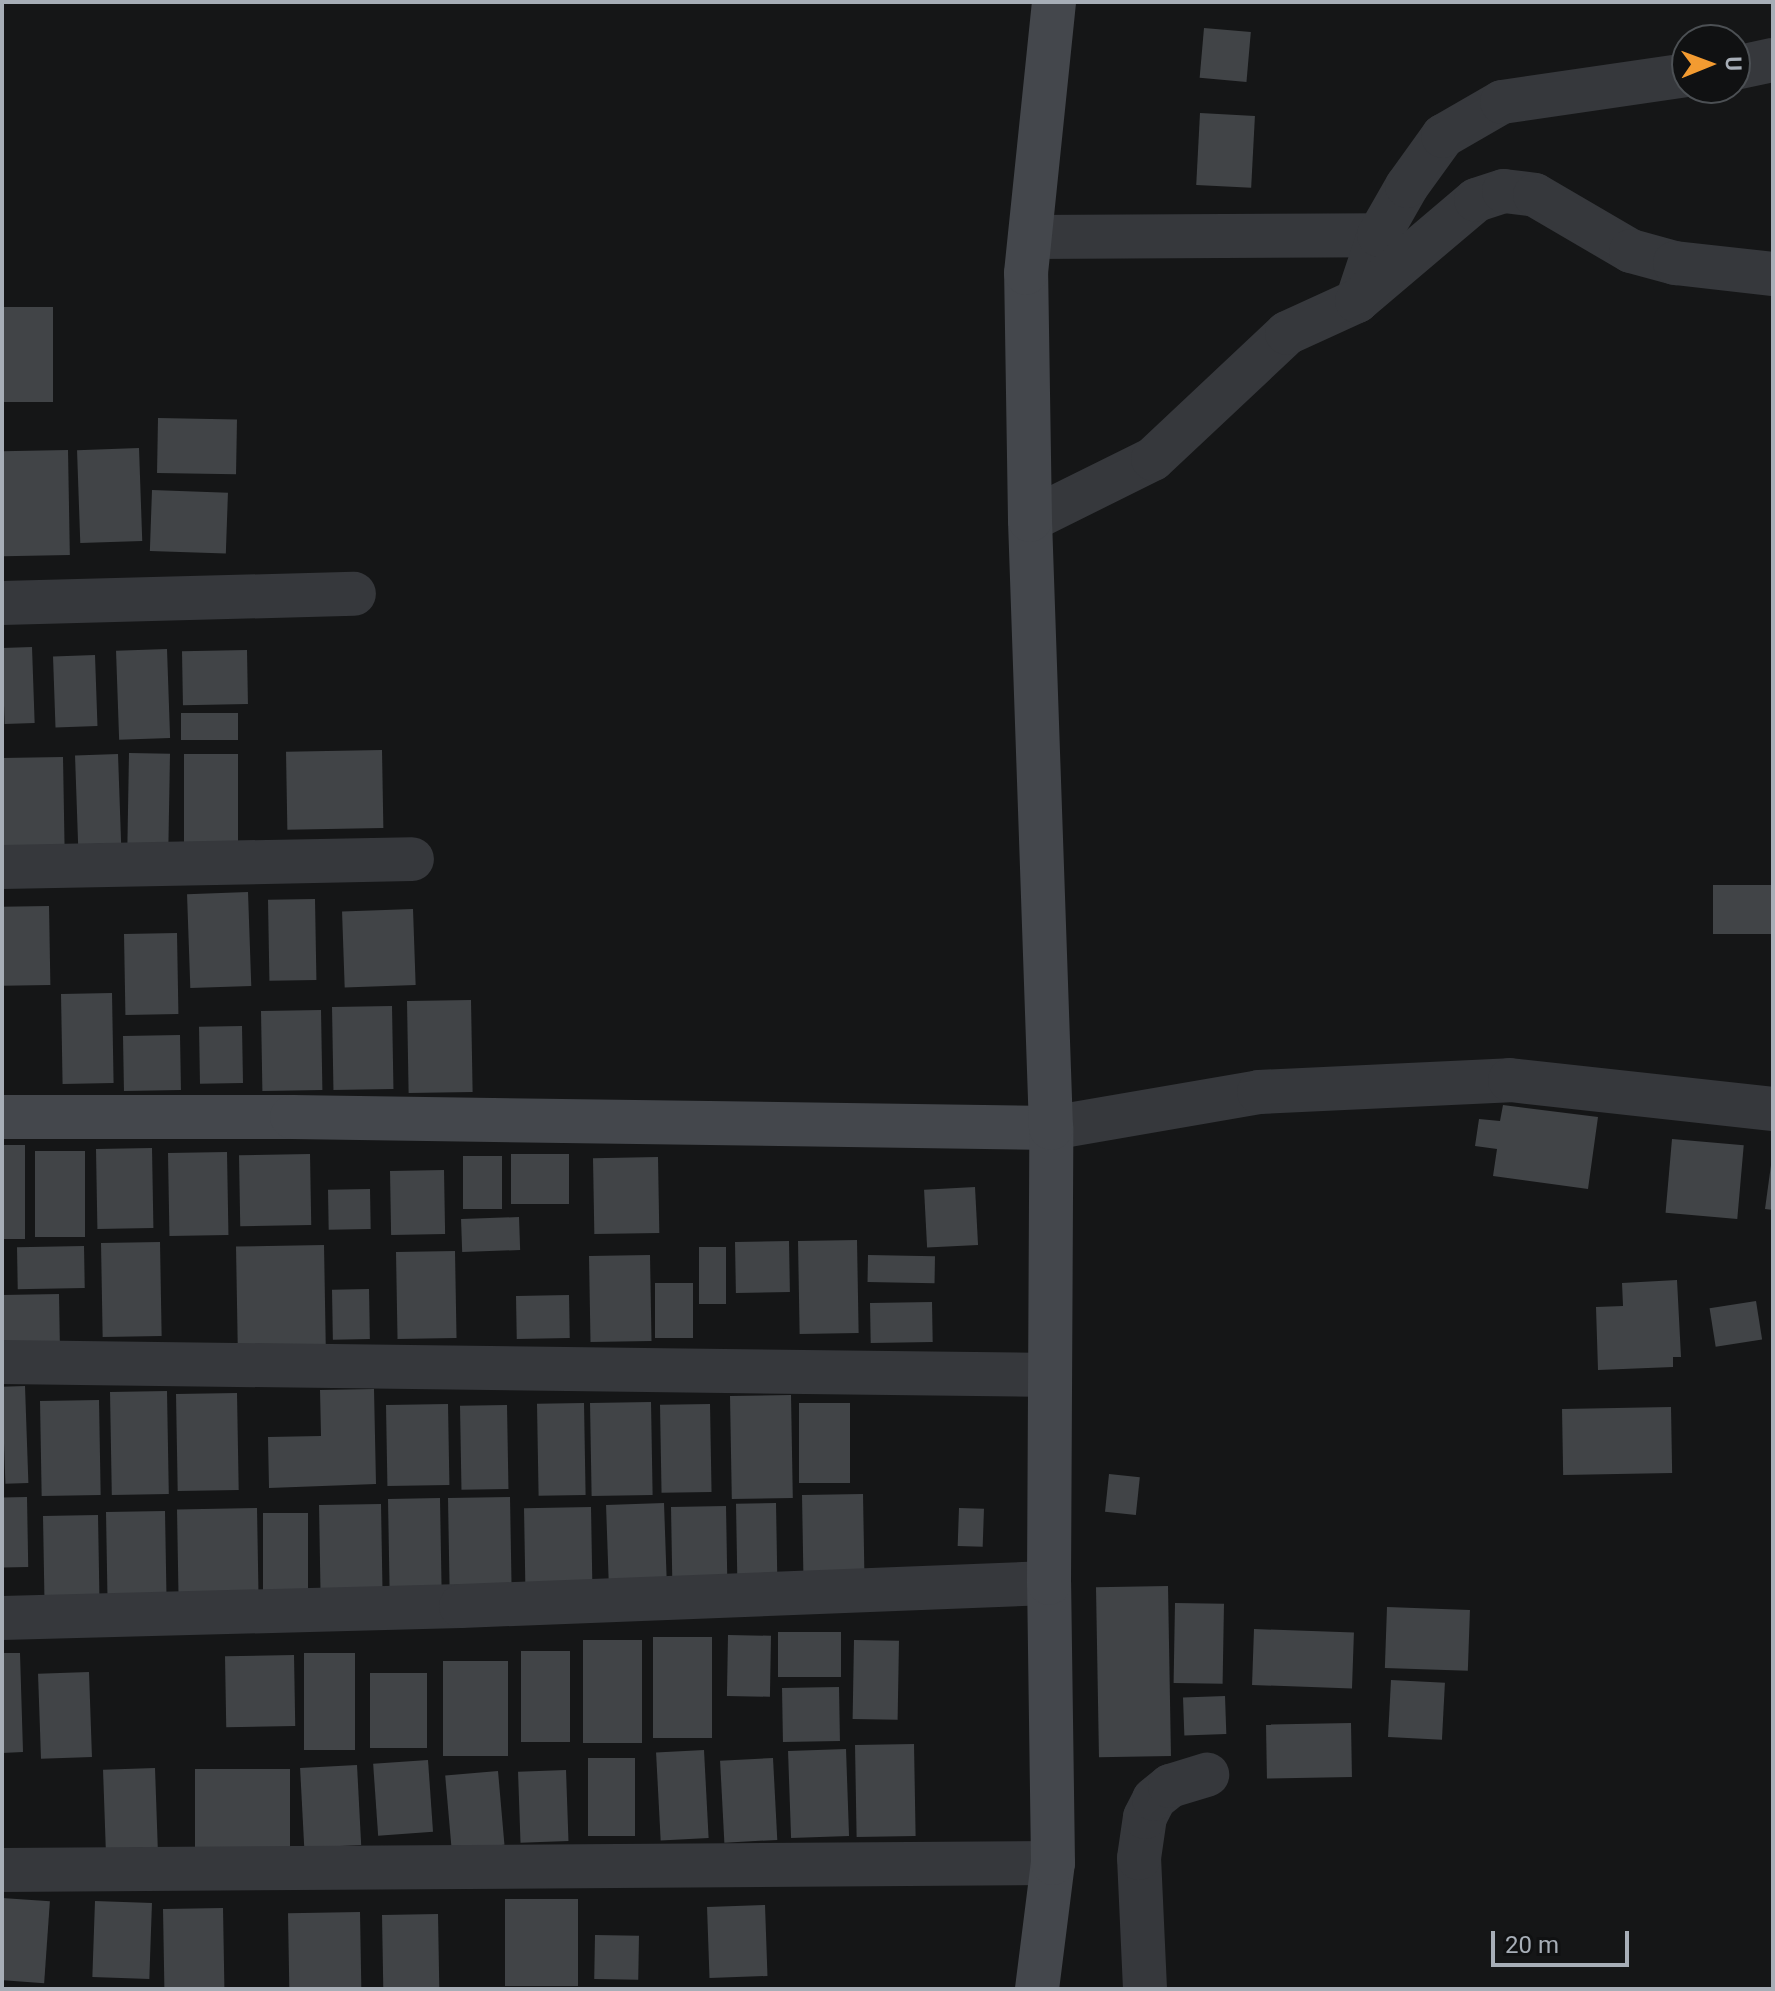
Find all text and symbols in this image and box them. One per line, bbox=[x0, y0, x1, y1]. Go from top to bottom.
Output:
north arrow bbox=[1671, 24, 1751, 104]
text: U bbox=[1721, 56, 1746, 71]
scale bar bbox=[1495, 1915, 1633, 1965]
text: 20 m bbox=[1505, 1931, 1559, 1959]

